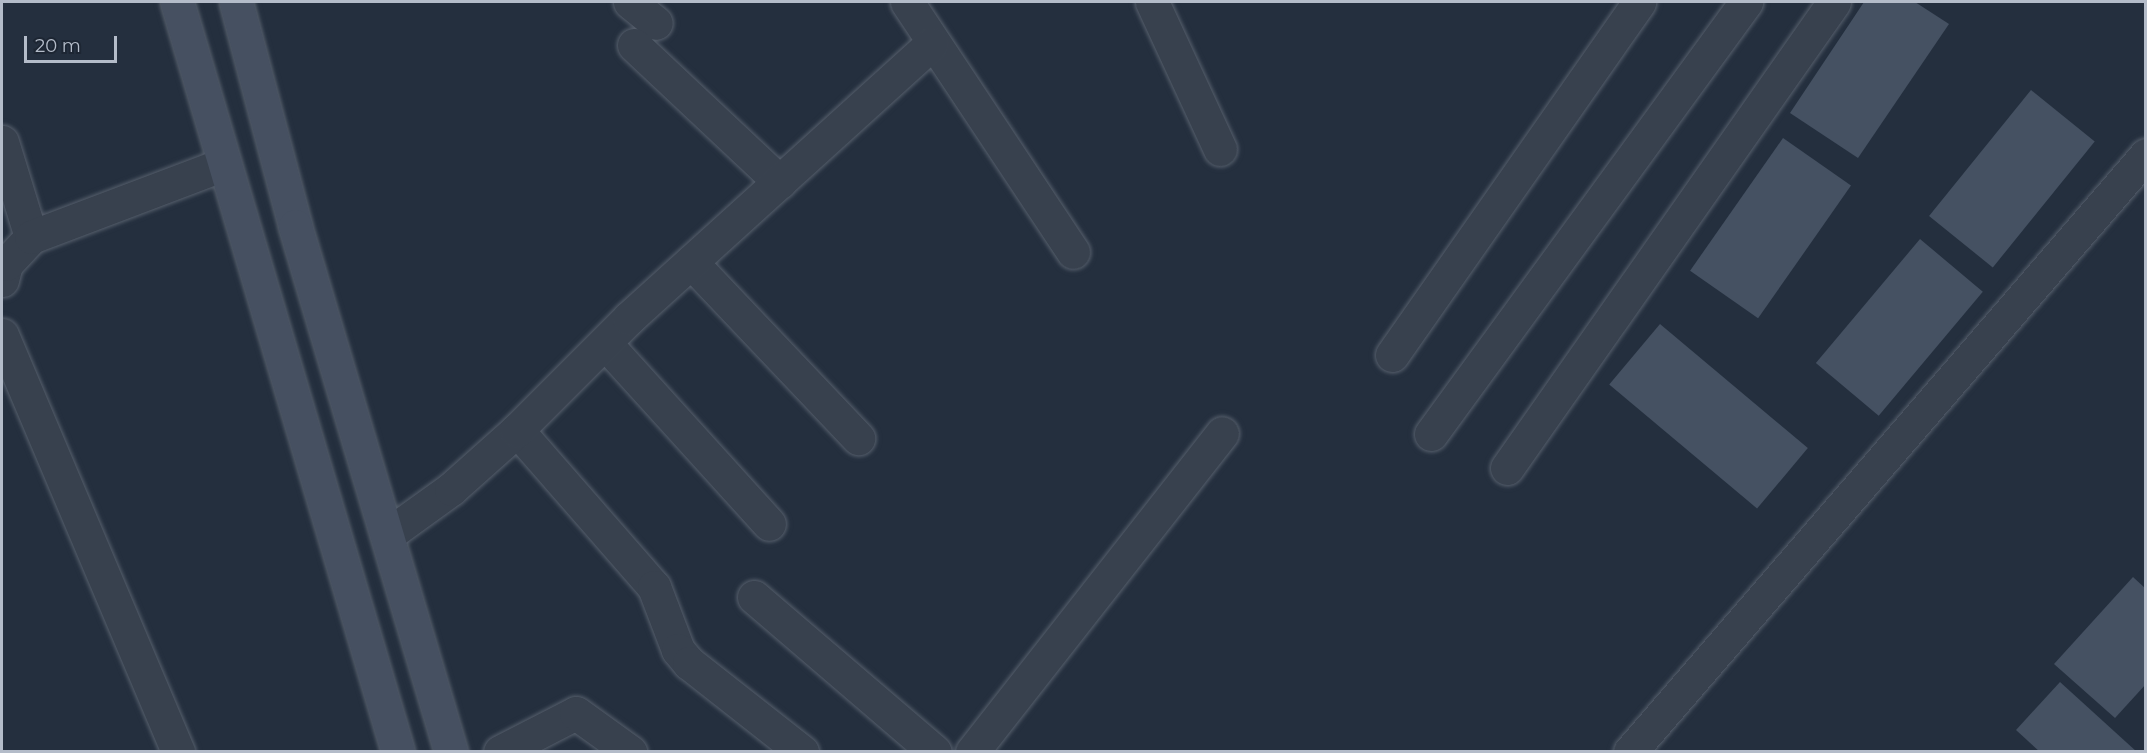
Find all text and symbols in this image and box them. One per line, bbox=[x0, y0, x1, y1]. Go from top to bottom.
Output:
scale bar bbox=[27, 24, 120, 62]
text: 20 m bbox=[35, 35, 81, 57]

